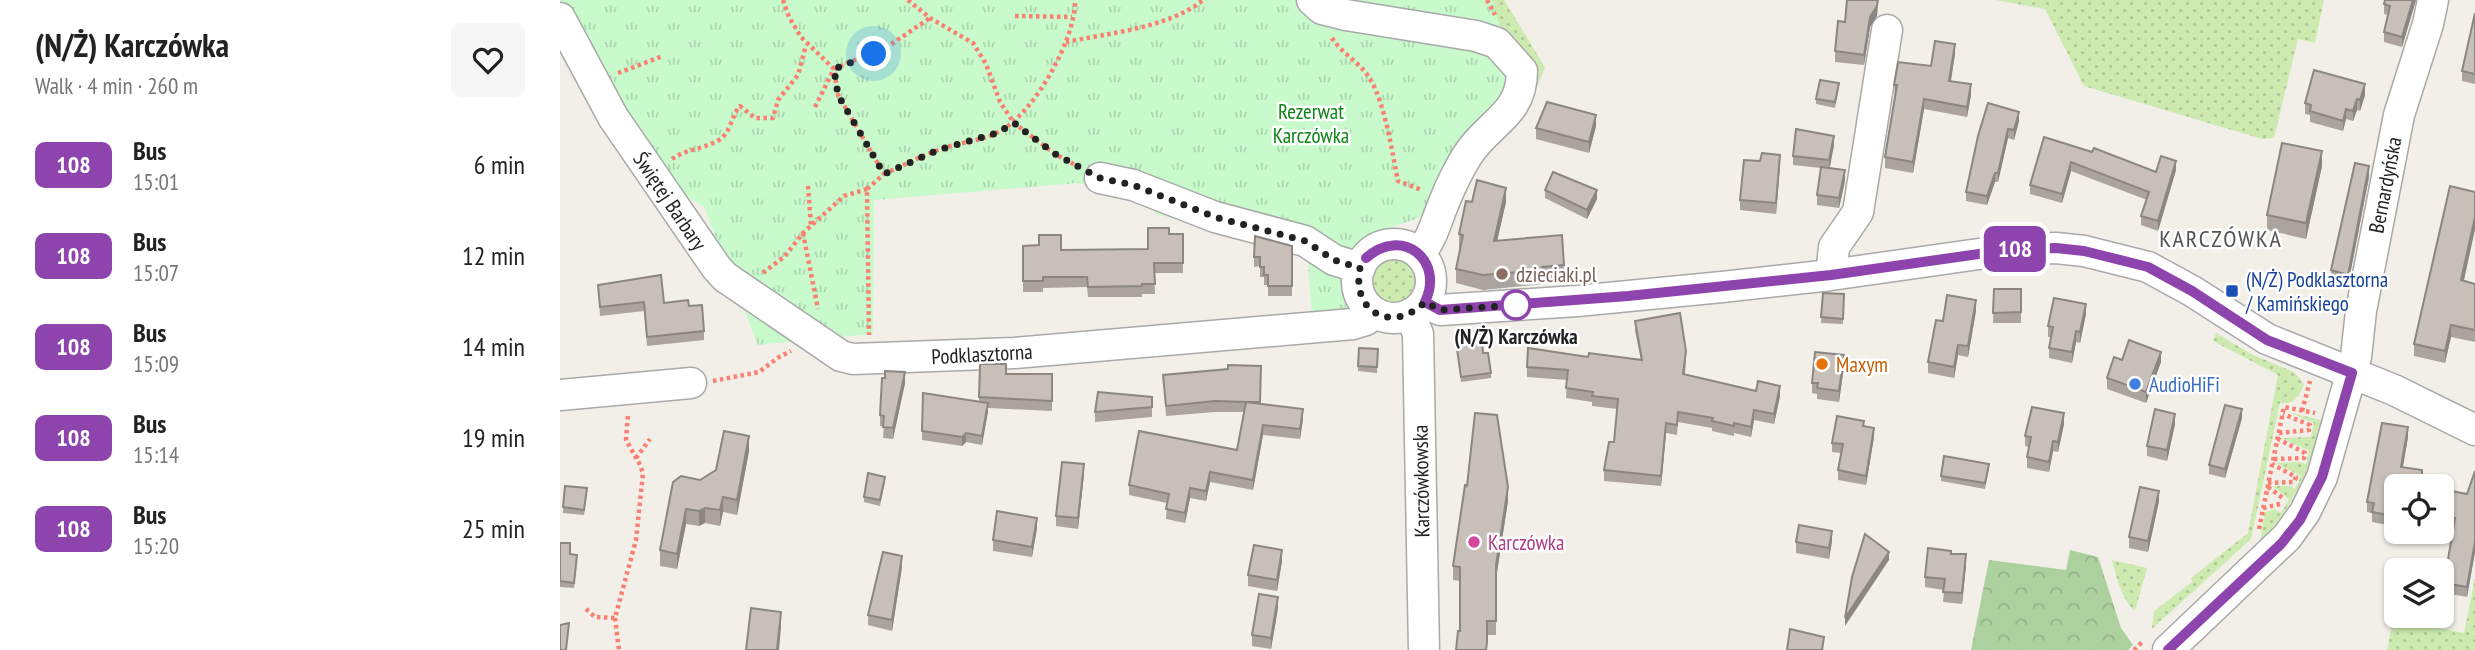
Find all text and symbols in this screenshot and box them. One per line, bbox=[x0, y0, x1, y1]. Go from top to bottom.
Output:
text: (N/Ż) Karczówka bbox=[35, 23, 229, 66]
button: heart bbox=[451, 23, 525, 97]
your location bbox=[856, 36, 891, 71]
text: Walk · 4 min · 260 m bbox=[35, 71, 198, 100]
park label: Rezerwat Karczówka bbox=[1273, 98, 1349, 149]
text: Bus bbox=[133, 134, 166, 167]
street label: Bernardyńska bbox=[2362, 135, 2408, 235]
street label: Świętej Barbary bbox=[627, 147, 713, 255]
text: 6 min bbox=[474, 148, 525, 181]
text: 108 bbox=[56, 149, 91, 180]
text: 15:01 bbox=[133, 167, 179, 196]
district label: KARCZÓWKA bbox=[2159, 223, 2283, 254]
text: Bus bbox=[133, 225, 166, 258]
line badge: 108 bbox=[1975, 226, 2055, 272]
text: 108 bbox=[1998, 233, 2032, 264]
text: 12 min bbox=[462, 239, 525, 272]
text: 108 bbox=[56, 240, 91, 271]
text: 15:07 bbox=[133, 258, 179, 287]
place label: dzieciaki.pl bbox=[1516, 261, 1597, 288]
marker: dzieciaki.pl bbox=[1494, 266, 1510, 282]
place label: (N/Ż) Podklasztorna / Kamińskiego bbox=[2245, 266, 2388, 317]
marker: (N/Ż) Podklasztorna / Kamińskiego bbox=[2224, 283, 2240, 299]
marker: (N/Ż) Karczówka bbox=[1501, 290, 1531, 320]
text: Bus bbox=[133, 316, 166, 349]
place label: (N/Ż) Karczówka bbox=[1454, 323, 1578, 350]
text: 14 min bbox=[462, 330, 525, 363]
text: 108 bbox=[56, 331, 91, 362]
street label: Podklasztorna bbox=[931, 338, 1033, 370]
text: 15:09 bbox=[133, 349, 179, 378]
place label: Maxym bbox=[1836, 351, 1888, 378]
marker: Maxym bbox=[1814, 356, 1830, 372]
place label: AudioHiFi bbox=[2149, 371, 2220, 398]
marker: AudioHiFi bbox=[2127, 376, 2143, 392]
text: Bus bbox=[133, 407, 166, 440]
text: 19 min bbox=[462, 421, 525, 454]
text: 108 bbox=[56, 422, 91, 453]
street label: Karczówkowska bbox=[1407, 424, 1435, 538]
text: 15:14 bbox=[133, 440, 179, 469]
map controls bbox=[2384, 474, 2454, 628]
button: locate bbox=[2384, 474, 2454, 544]
text: Bus bbox=[133, 498, 166, 531]
text: 25 min bbox=[462, 512, 525, 545]
text: 108 bbox=[56, 513, 91, 544]
place label: Karczówka bbox=[1488, 529, 1564, 556]
text: 15:20 bbox=[133, 531, 179, 560]
marker: Karczówka bbox=[1466, 534, 1482, 550]
button: layers bbox=[2384, 558, 2454, 628]

